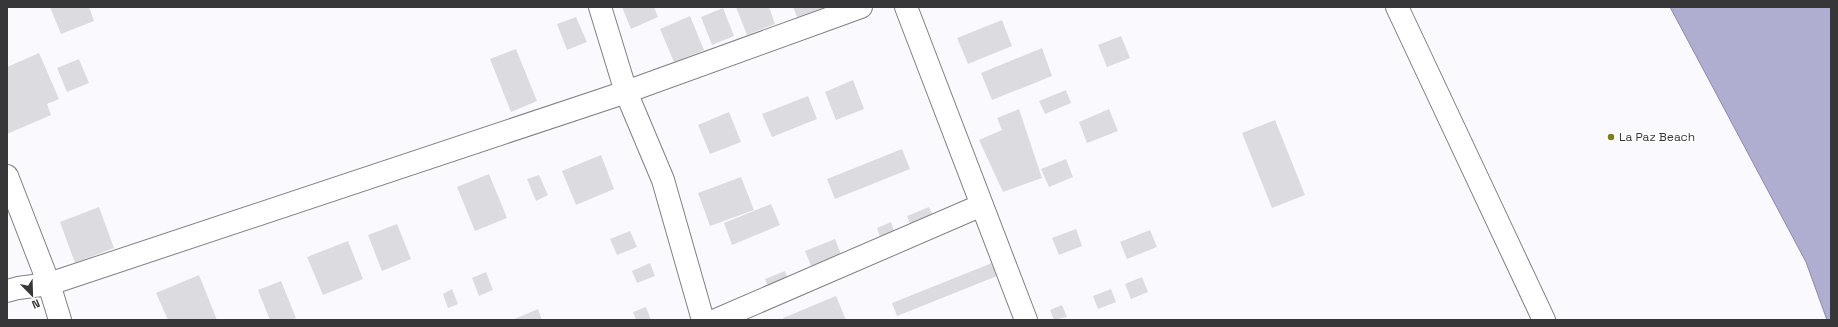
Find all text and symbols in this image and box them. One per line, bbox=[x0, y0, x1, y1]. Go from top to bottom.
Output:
place label: La Paz Beach bbox=[1619, 129, 1695, 145]
marker: La Paz Beach bbox=[1606, 132, 1616, 142]
north arrow bbox=[12, 275, 52, 315]
text: N bbox=[30, 296, 42, 312]

